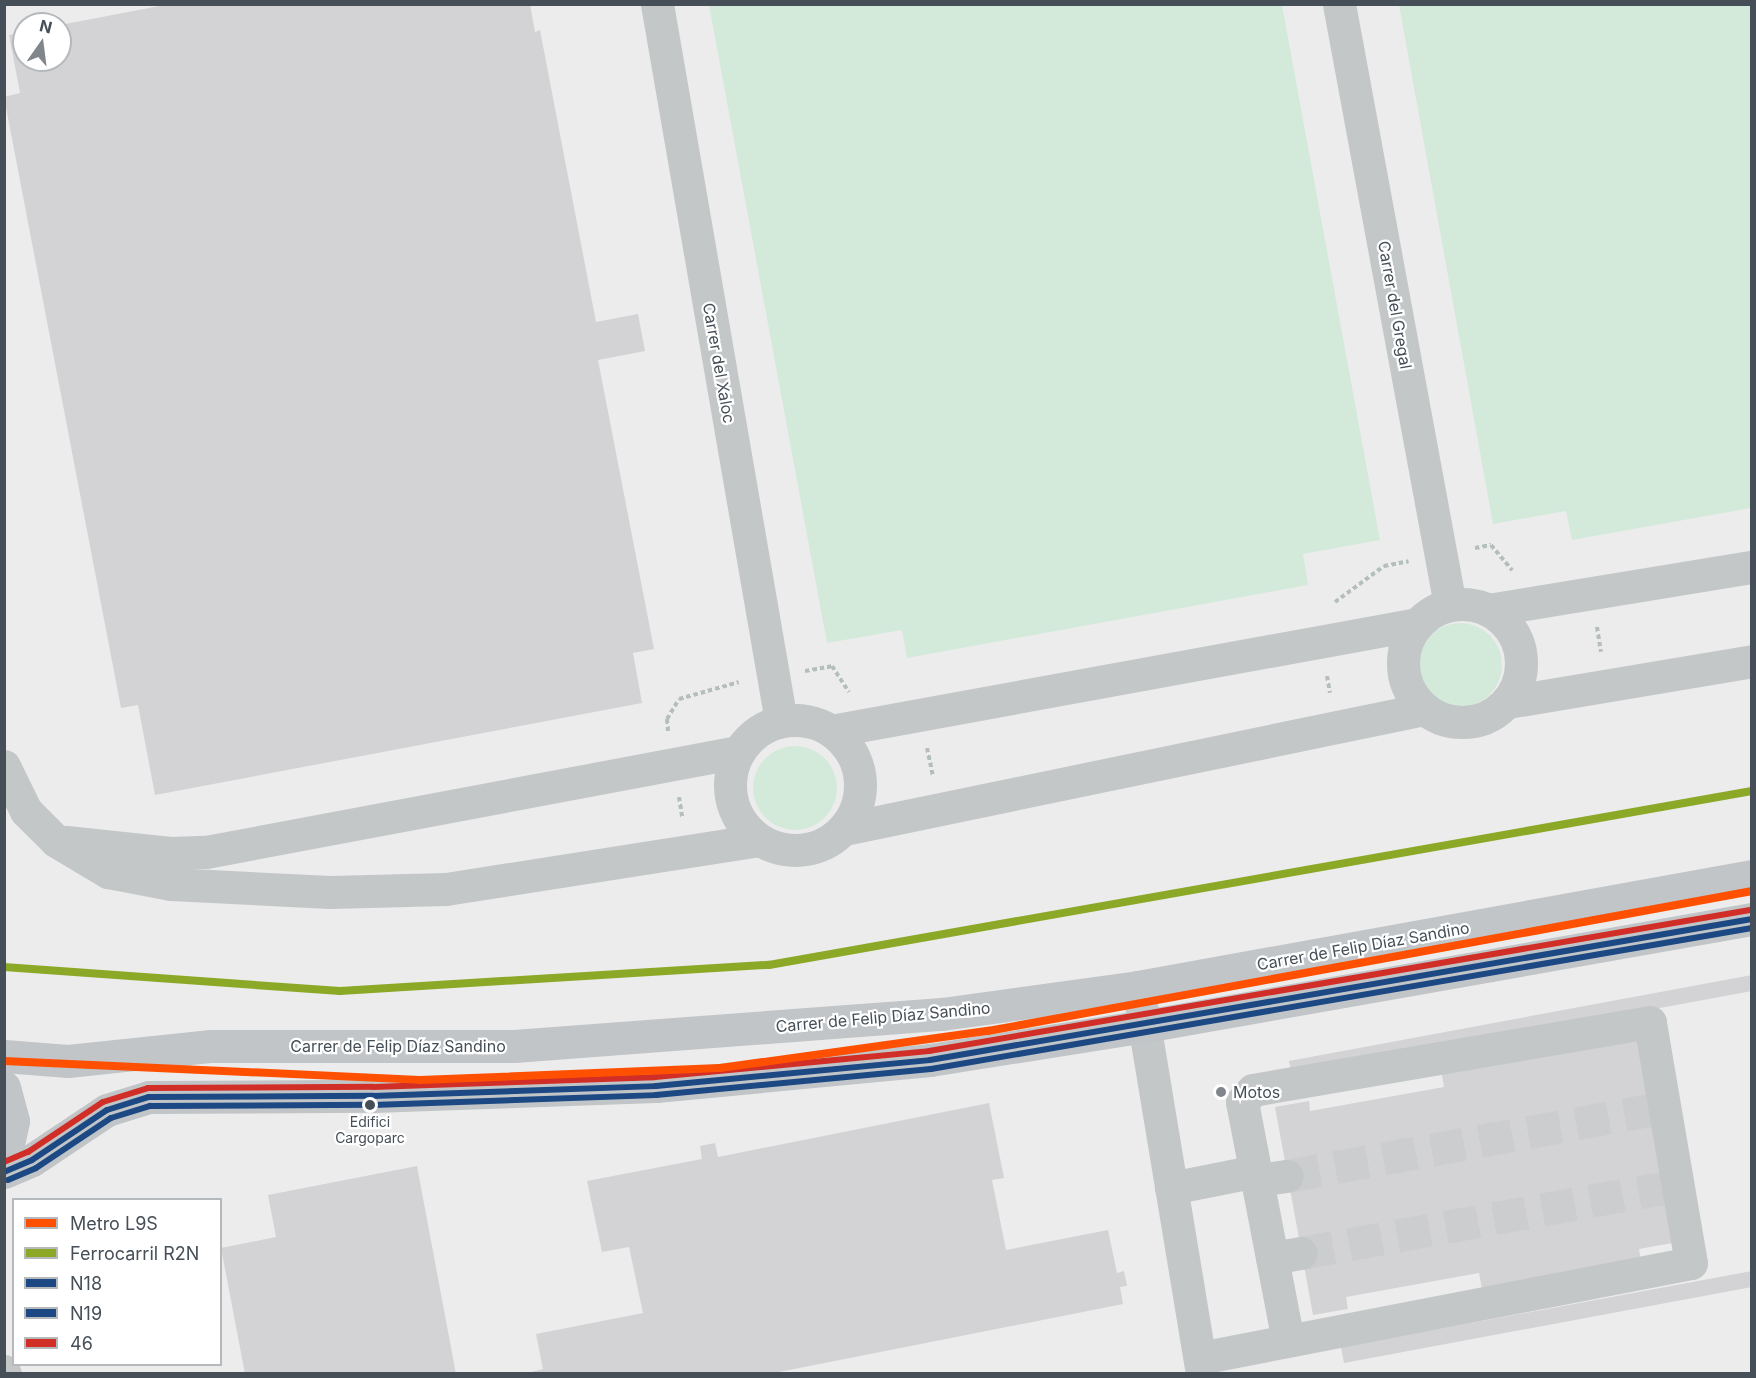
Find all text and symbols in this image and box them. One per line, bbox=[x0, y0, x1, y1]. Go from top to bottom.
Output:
north arrow bbox=[12, 12, 72, 72]
text: N bbox=[38, 15, 54, 38]
street label: Carrer del Gregal bbox=[1374, 239, 1416, 371]
street label: Carrer del Xaloc bbox=[699, 301, 739, 425]
street label: Carrer de Felip Díaz Sandino bbox=[1255, 918, 1471, 974]
street label: Carrer de Felip Díaz Sandino bbox=[775, 998, 991, 1036]
street label: Carrer de Felip Díaz Sandino bbox=[290, 1036, 506, 1056]
place label: Motos bbox=[1233, 1082, 1280, 1102]
marker: Motos bbox=[1214, 1085, 1228, 1099]
marker: Edifici Cargoparc bbox=[364, 1099, 376, 1111]
place label: Edifici Cargoparc bbox=[335, 1114, 405, 1146]
legend bbox=[12, 1198, 222, 1366]
text: Metro L9S bbox=[70, 1213, 158, 1234]
text: Ferrocarril R2N bbox=[70, 1243, 199, 1264]
text: N18 bbox=[70, 1273, 102, 1294]
text: N19 bbox=[70, 1303, 102, 1324]
text: 46 bbox=[70, 1333, 93, 1354]

